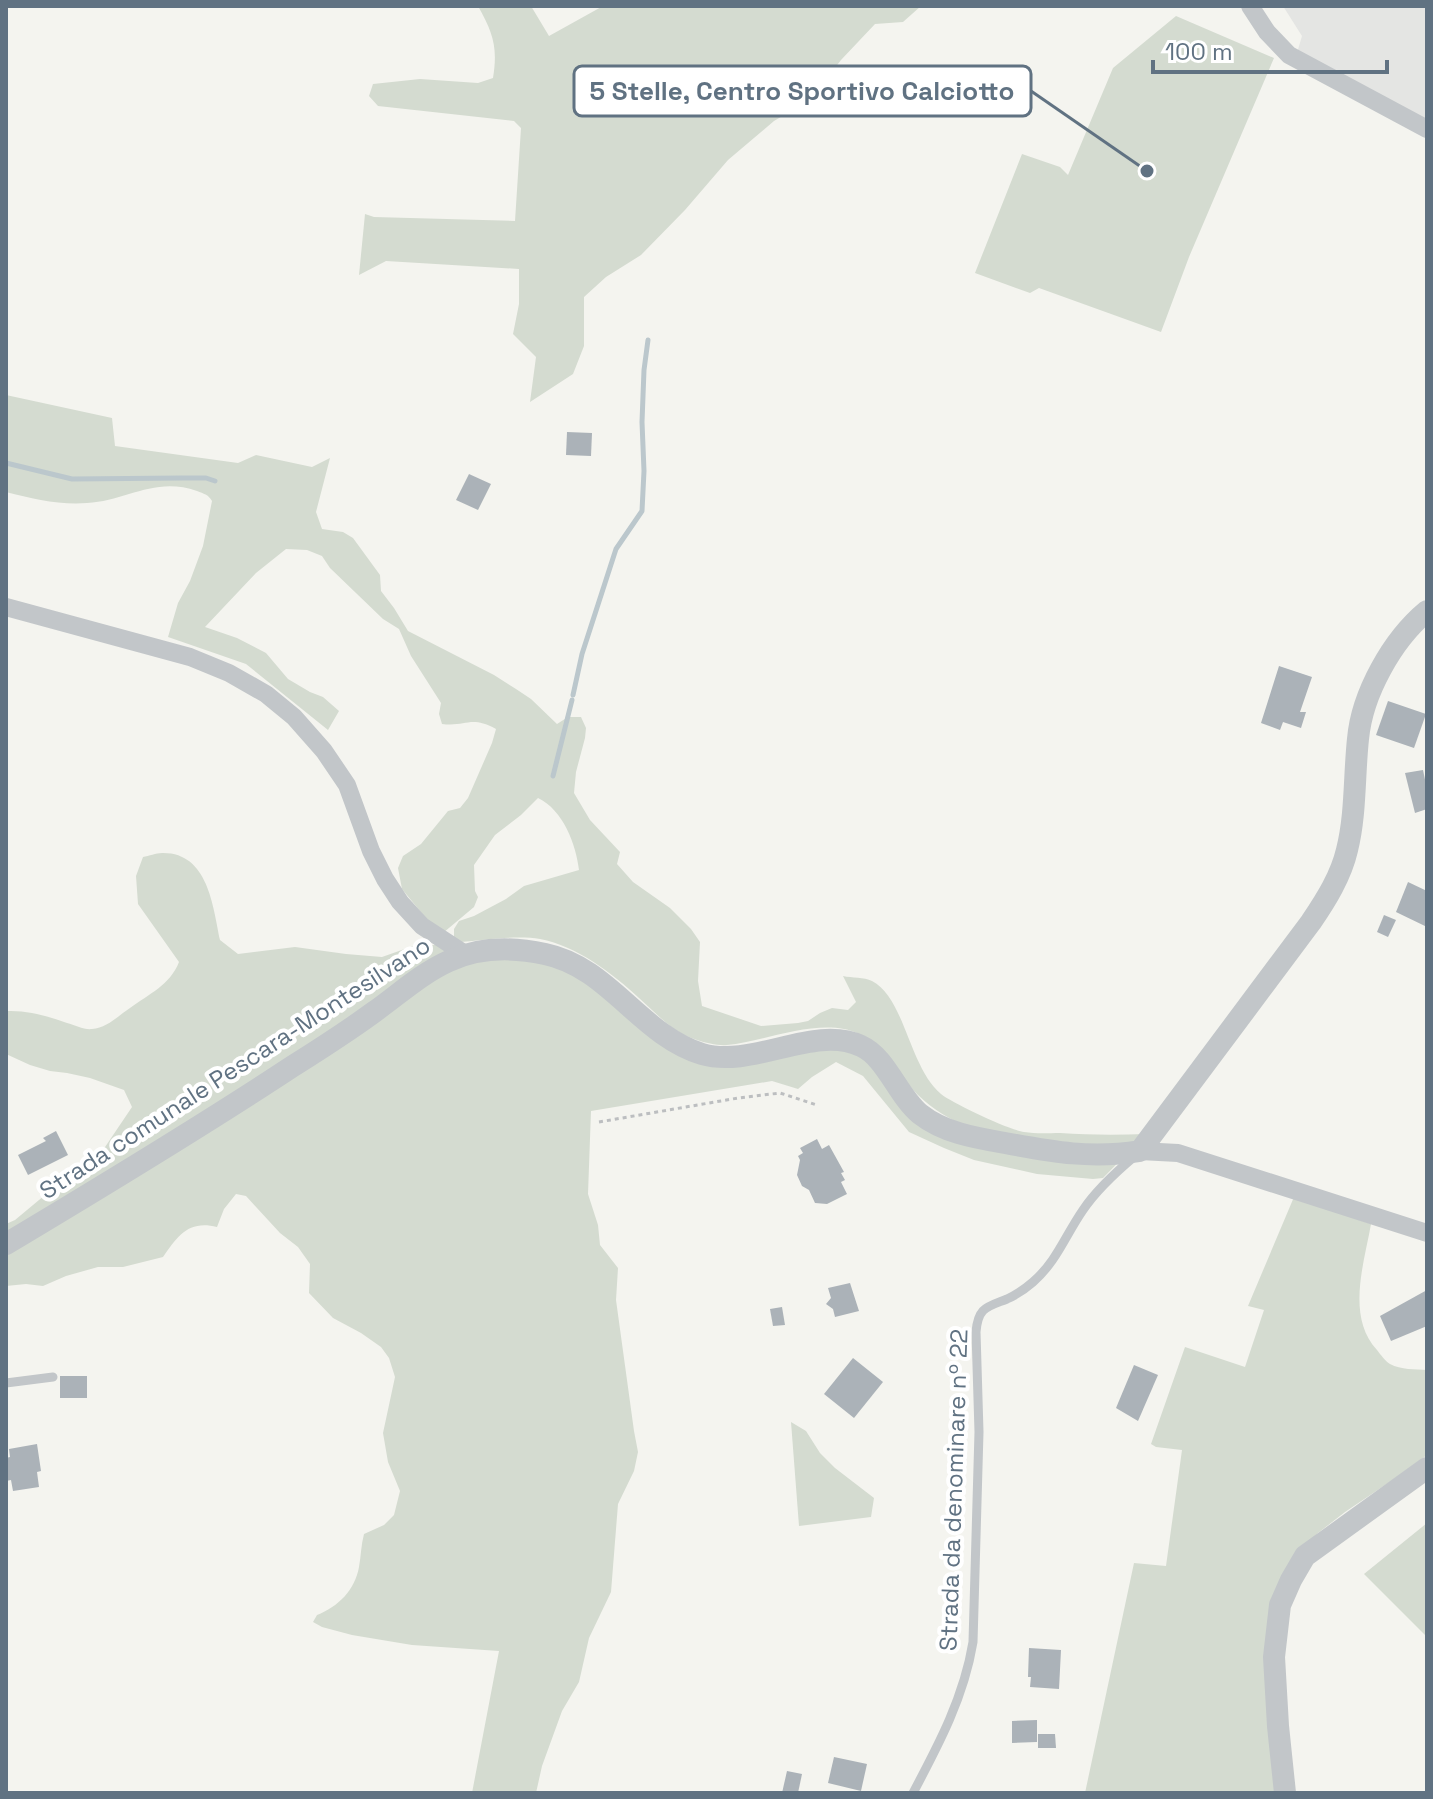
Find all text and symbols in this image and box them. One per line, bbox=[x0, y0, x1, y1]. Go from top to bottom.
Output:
scale bar bbox=[1153, 24, 1387, 74]
text: 100 m bbox=[1165, 36, 1233, 67]
callout: 5 Stelle, Centro Sportivo Calciotto bbox=[574, 66, 1031, 116]
text: 5 Stelle, Centro Sportivo Calciotto bbox=[590, 74, 1014, 108]
street label: Strada comunale Pescara-Montesilvano bbox=[34, 929, 436, 1206]
street label: Strada da denominare nº 22 bbox=[932, 1328, 975, 1652]

